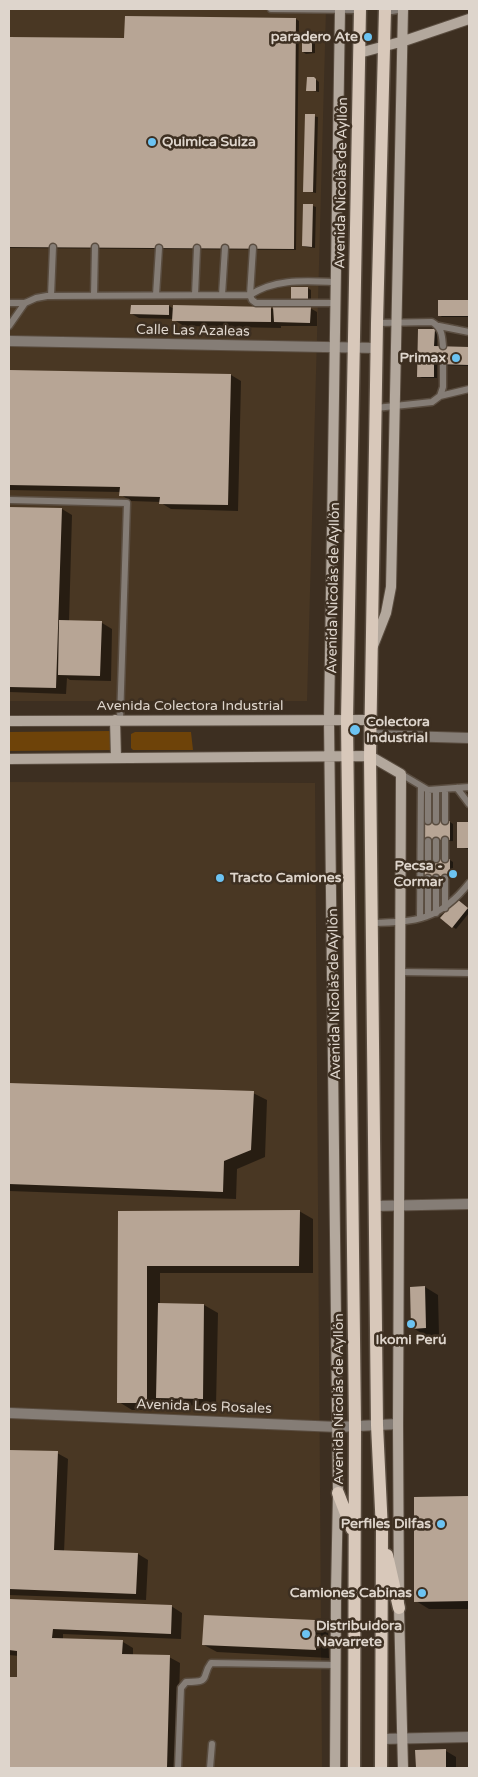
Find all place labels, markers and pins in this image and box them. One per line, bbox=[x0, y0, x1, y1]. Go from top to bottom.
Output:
place label: paradero Ate bbox=[271, 29, 358, 45]
marker: paradero Ate bbox=[362, 31, 374, 43]
place label: Quimica Suiza bbox=[162, 134, 256, 150]
marker: Quimica Suiza bbox=[146, 136, 158, 148]
place label: Primax bbox=[400, 350, 446, 366]
marker: Primax bbox=[450, 352, 462, 364]
place label: Colectora Industrial bbox=[366, 714, 430, 746]
marker: Colectora Industrial bbox=[348, 723, 362, 737]
place label: Pecsa - Cormar bbox=[394, 858, 443, 890]
marker: Pecsa - Cormar bbox=[447, 868, 459, 880]
place label: Tracto Camiones bbox=[230, 870, 341, 886]
marker: Tracto Camiones bbox=[214, 872, 226, 884]
marker: Ikomi Perú bbox=[405, 1318, 417, 1330]
place label: Ikomi Perú bbox=[376, 1332, 446, 1348]
place label: Perfiles Dilfas bbox=[341, 1516, 431, 1532]
marker: Perfiles Dilfas bbox=[435, 1518, 447, 1530]
place label: Camiones Cabinas bbox=[290, 1585, 412, 1601]
marker: Camiones Cabinas bbox=[416, 1587, 428, 1599]
place label: Distribuidora Navarrete bbox=[316, 1618, 402, 1650]
marker: Distribuidora Navarrete bbox=[300, 1628, 312, 1640]

